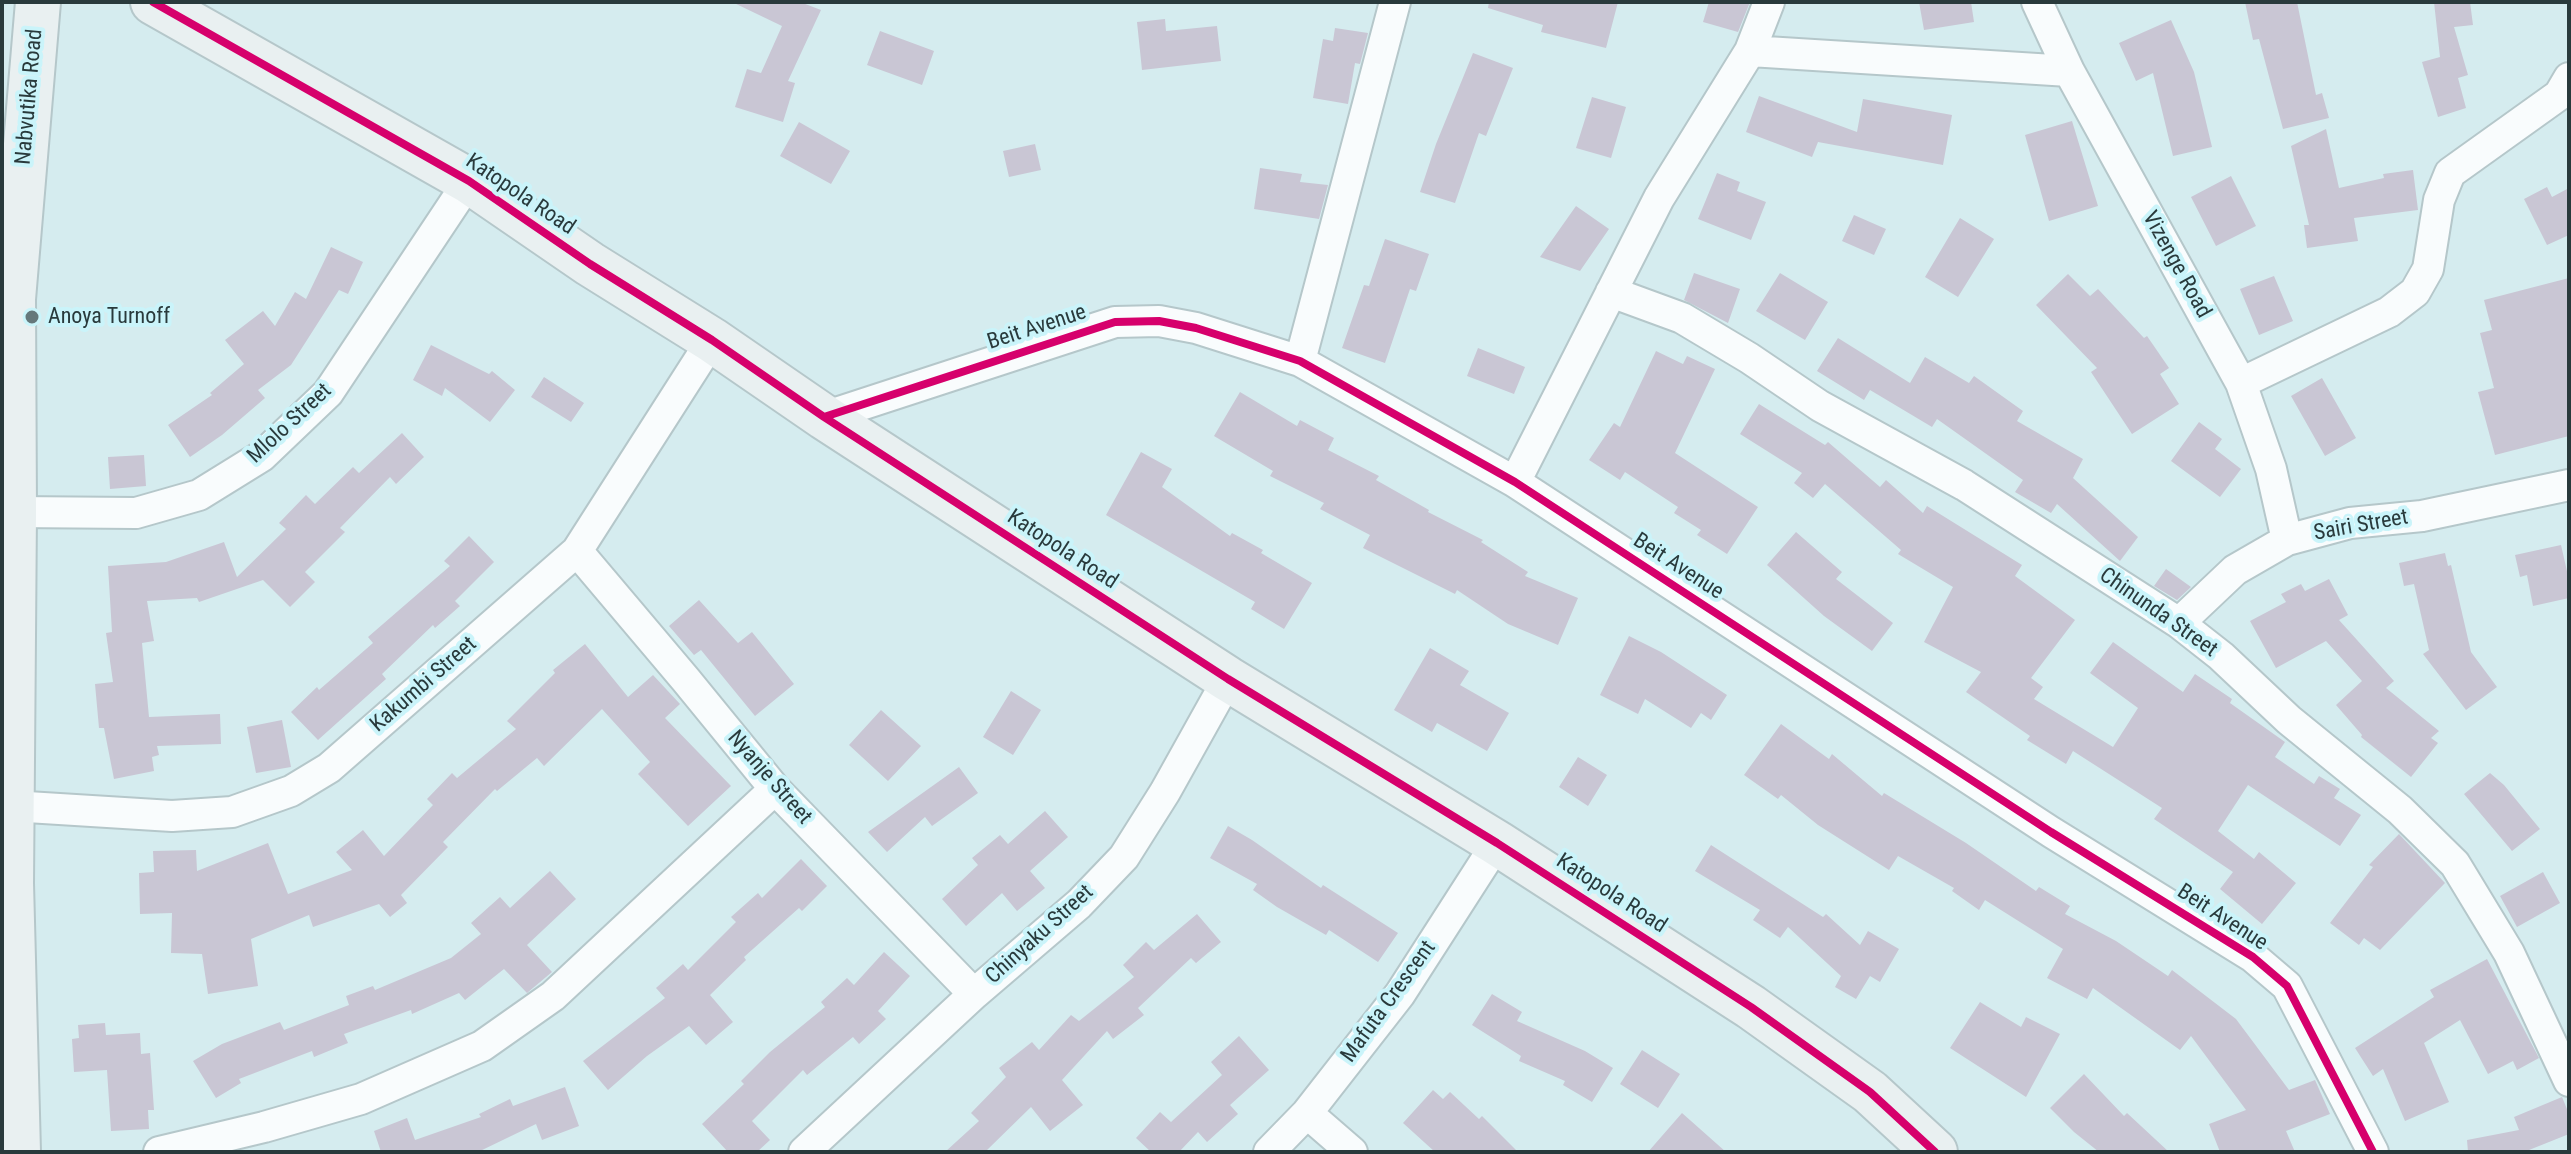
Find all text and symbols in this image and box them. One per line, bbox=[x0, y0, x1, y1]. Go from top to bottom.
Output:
street label: Nabvutika Road bbox=[11, 28, 49, 166]
street label: Katopola Road bbox=[460, 149, 580, 241]
street label: Vizenge Road bbox=[2136, 207, 2216, 323]
street label: Beit Avenue bbox=[984, 300, 1090, 356]
place label: Anoya Turnoff bbox=[48, 304, 170, 330]
marker: Anoya Turnoff bbox=[23, 308, 41, 326]
street label: Mlolo Street bbox=[242, 378, 338, 470]
street label: Katopola Road bbox=[1002, 504, 1122, 596]
street label: Sairi Street bbox=[2312, 505, 2410, 547]
street label: Beit Avenue bbox=[1628, 528, 1728, 606]
street label: Chinunda Street bbox=[2094, 563, 2222, 663]
street label: Kakumbi Street bbox=[365, 632, 483, 738]
street label: Nyanje Street bbox=[721, 726, 817, 830]
street label: Katopola Road bbox=[1551, 848, 1671, 940]
street label: Beit Avenue bbox=[2172, 879, 2272, 957]
street label: Chinyaku Street bbox=[981, 880, 1099, 990]
street label: Mafuta Crescent bbox=[1336, 936, 1442, 1068]

